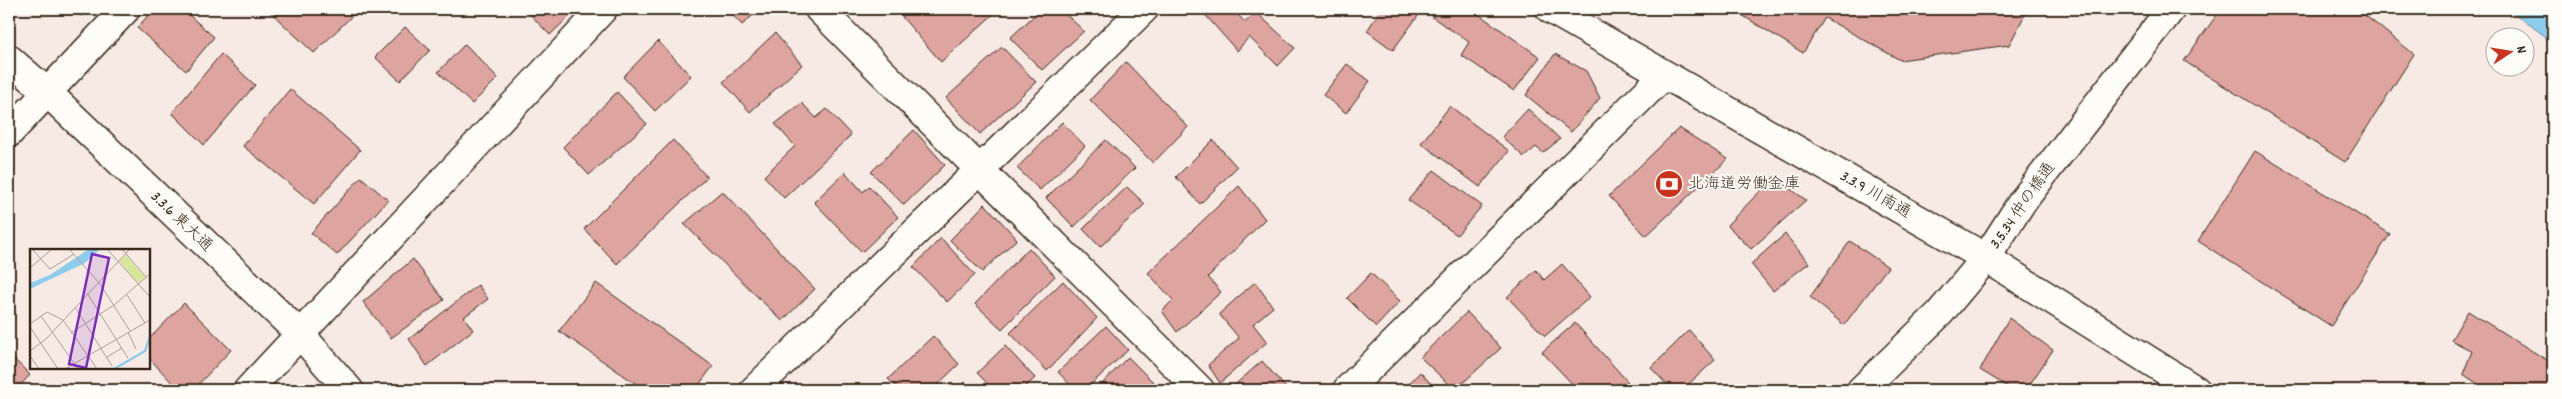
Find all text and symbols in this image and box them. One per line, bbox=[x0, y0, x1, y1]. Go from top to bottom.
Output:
north arrow bbox=[2484, 28, 2534, 78]
text: N bbox=[2510, 44, 2531, 55]
street label: 3.5.34 仲の橋通 bbox=[1985, 158, 2061, 254]
street label: 3.3.9 川南通 bbox=[1835, 165, 1915, 225]
bank icon: 北海道労働金庫 bbox=[1654, 169, 1684, 199]
place label: 北海道労働金庫 bbox=[1688, 173, 1800, 196]
street label: 3.3.6 東大通 bbox=[145, 186, 217, 258]
inset map bbox=[30, 249, 150, 369]

